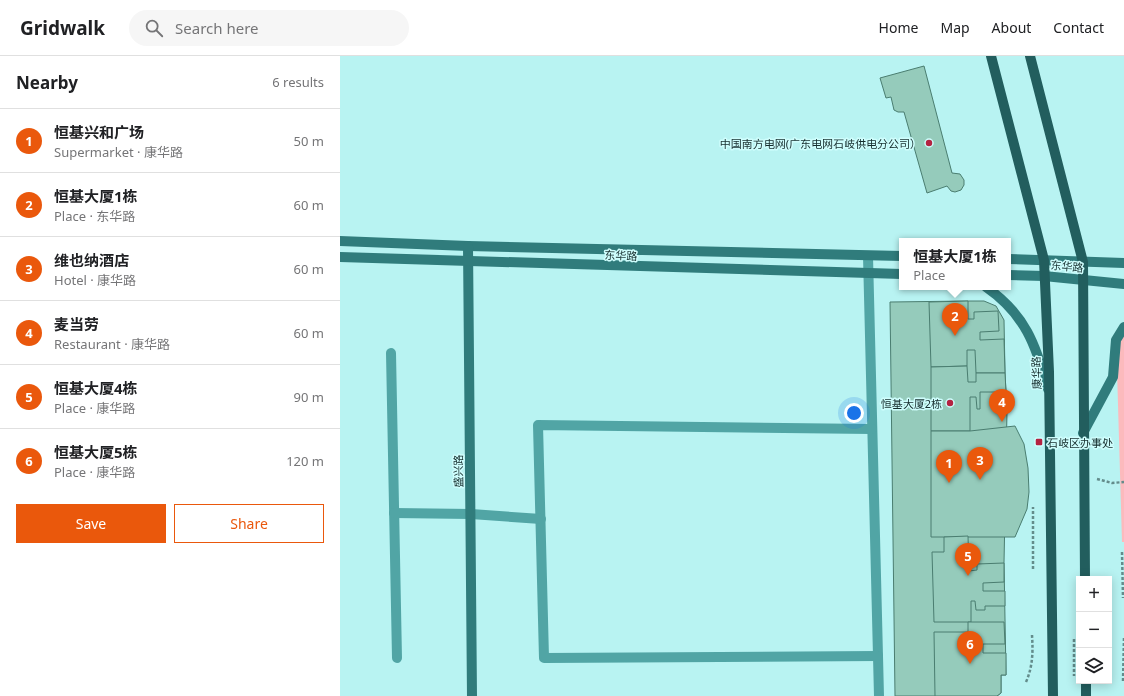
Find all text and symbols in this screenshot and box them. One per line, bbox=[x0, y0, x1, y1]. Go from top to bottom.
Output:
search box bbox=[129, 10, 409, 46]
text: Gridwalk bbox=[20, 15, 105, 41]
icon: search bbox=[143, 17, 165, 39]
text: Search here bbox=[175, 18, 259, 38]
text: Home bbox=[879, 18, 918, 37]
text: Map bbox=[940, 18, 970, 37]
text: About bbox=[992, 18, 1031, 37]
text: Contact bbox=[1053, 18, 1104, 37]
text: Nearby bbox=[16, 71, 78, 94]
text: 6 results bbox=[272, 73, 324, 91]
text: 恒基兴和广场 bbox=[54, 122, 144, 142]
text: 1 bbox=[25, 132, 33, 150]
text: 50 m bbox=[294, 132, 324, 150]
place label: 中国南方电网(广东电网石岐供电分公司） bbox=[720, 136, 921, 151]
marker: 中国南方电网(广东电网石岐供电分公司） bbox=[924, 138, 934, 148]
text: Supermarket · 康华路 bbox=[54, 143, 183, 161]
text: 恒基大厦1栋 bbox=[54, 186, 138, 206]
text: 2 bbox=[25, 196, 33, 214]
text: 60 m bbox=[294, 196, 324, 214]
text: Place · 东华路 bbox=[54, 207, 135, 225]
popup bbox=[899, 238, 1011, 290]
text: 恒基大厦1栋 bbox=[913, 246, 997, 266]
street label: 东华路 bbox=[604, 247, 638, 263]
text: 维也纳酒店 bbox=[54, 250, 129, 270]
street label: 东华路 bbox=[1050, 257, 1084, 275]
text: 3 bbox=[25, 260, 33, 278]
text: 60 m bbox=[294, 260, 324, 278]
text: Place bbox=[913, 266, 945, 284]
text: Hotel · 康华路 bbox=[54, 271, 136, 289]
pin: 2 bbox=[942, 303, 968, 336]
text: 麦当劳 bbox=[54, 314, 99, 334]
text: 4 bbox=[25, 324, 33, 342]
text: 60 m bbox=[294, 324, 324, 342]
text: Restaurant · 康华路 bbox=[54, 335, 170, 353]
street label: 康华路 bbox=[1028, 356, 1044, 390]
text: 恒基大厦4栋 bbox=[54, 378, 138, 398]
text: 5 bbox=[25, 388, 33, 406]
text: 90 m bbox=[294, 388, 324, 406]
pin: 4 bbox=[989, 389, 1015, 422]
place label: 恒基大厦2栋 bbox=[881, 396, 942, 411]
marker: 恒基大厦2栋 bbox=[945, 398, 955, 408]
text: Place · 康华路 bbox=[54, 399, 135, 417]
your location bbox=[844, 403, 864, 423]
place label: 石岐区办事处 bbox=[1047, 435, 1113, 450]
marker: 石岐区办事处 bbox=[1034, 437, 1044, 447]
text: 恒基大厦5栋 bbox=[54, 442, 138, 462]
pin: 3 bbox=[967, 447, 993, 480]
pin: 1 bbox=[936, 450, 962, 483]
text: 6 bbox=[25, 452, 33, 470]
text: 120 m bbox=[286, 452, 324, 470]
street label: 盛兴路 bbox=[450, 454, 466, 488]
text: Place · 康华路 bbox=[54, 463, 135, 481]
button: Save bbox=[16, 504, 166, 543]
button: Share bbox=[174, 504, 324, 543]
pin: 5 bbox=[955, 543, 981, 576]
map controls bbox=[1076, 576, 1112, 684]
button: + bbox=[1076, 576, 1112, 612]
button: − bbox=[1076, 612, 1112, 648]
pin: 6 bbox=[957, 631, 983, 664]
button: layers bbox=[1076, 648, 1112, 684]

